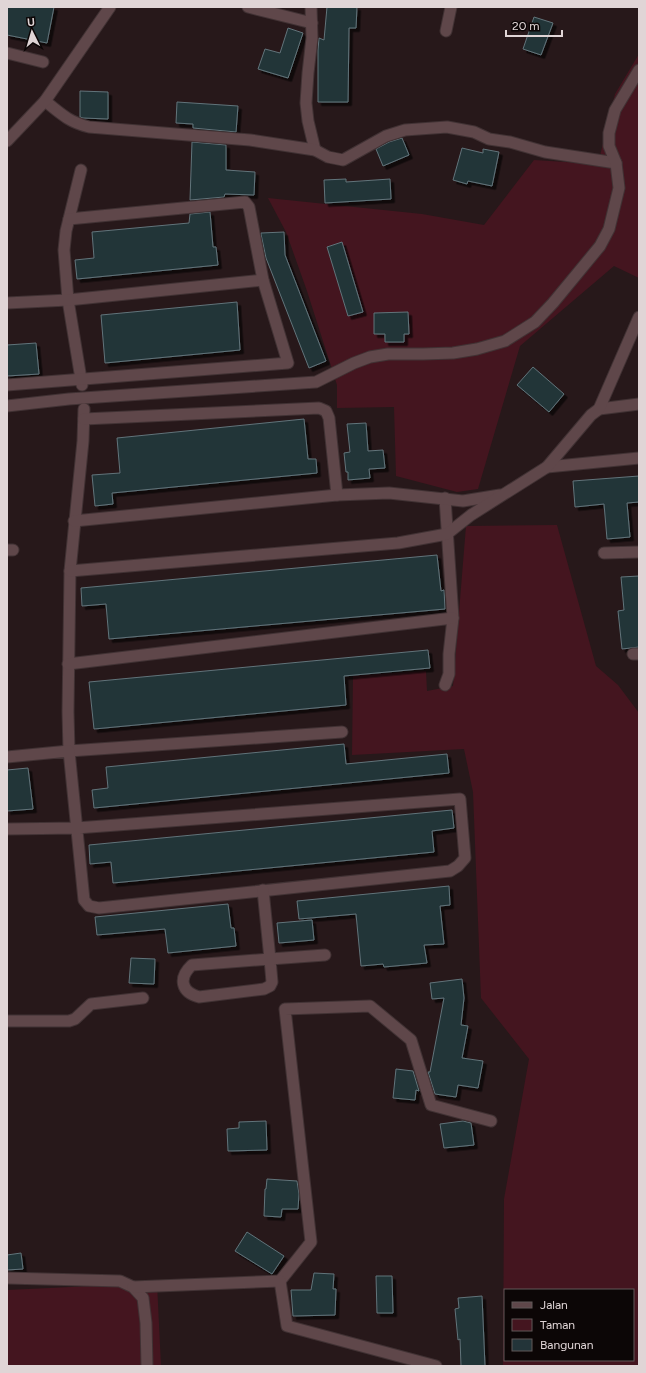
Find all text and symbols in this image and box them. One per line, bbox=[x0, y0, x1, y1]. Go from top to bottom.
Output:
north arrow bbox=[12, 12, 52, 52]
scale bar bbox=[506, 12, 562, 38]
text: U bbox=[27, 16, 36, 29]
text: 20 m bbox=[512, 19, 540, 33]
legend bbox=[504, 1289, 634, 1361]
text: Jalan bbox=[540, 1298, 568, 1312]
text: Taman bbox=[540, 1318, 575, 1332]
text: Bangunan bbox=[540, 1338, 594, 1352]

